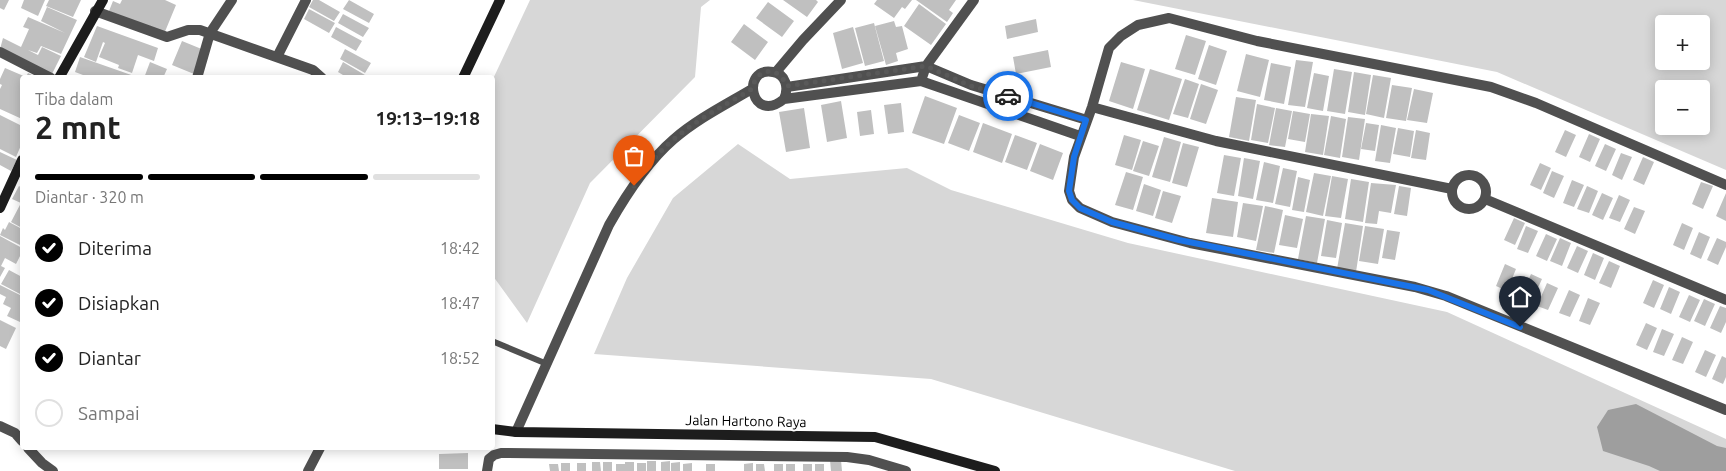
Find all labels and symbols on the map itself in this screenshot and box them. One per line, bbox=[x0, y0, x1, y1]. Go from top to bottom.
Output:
courier bbox=[983, 71, 1033, 121]
pin bbox=[613, 135, 655, 186]
pin bbox=[1499, 276, 1541, 327]
street label: Jalan Hartono Raya bbox=[685, 412, 807, 430]

